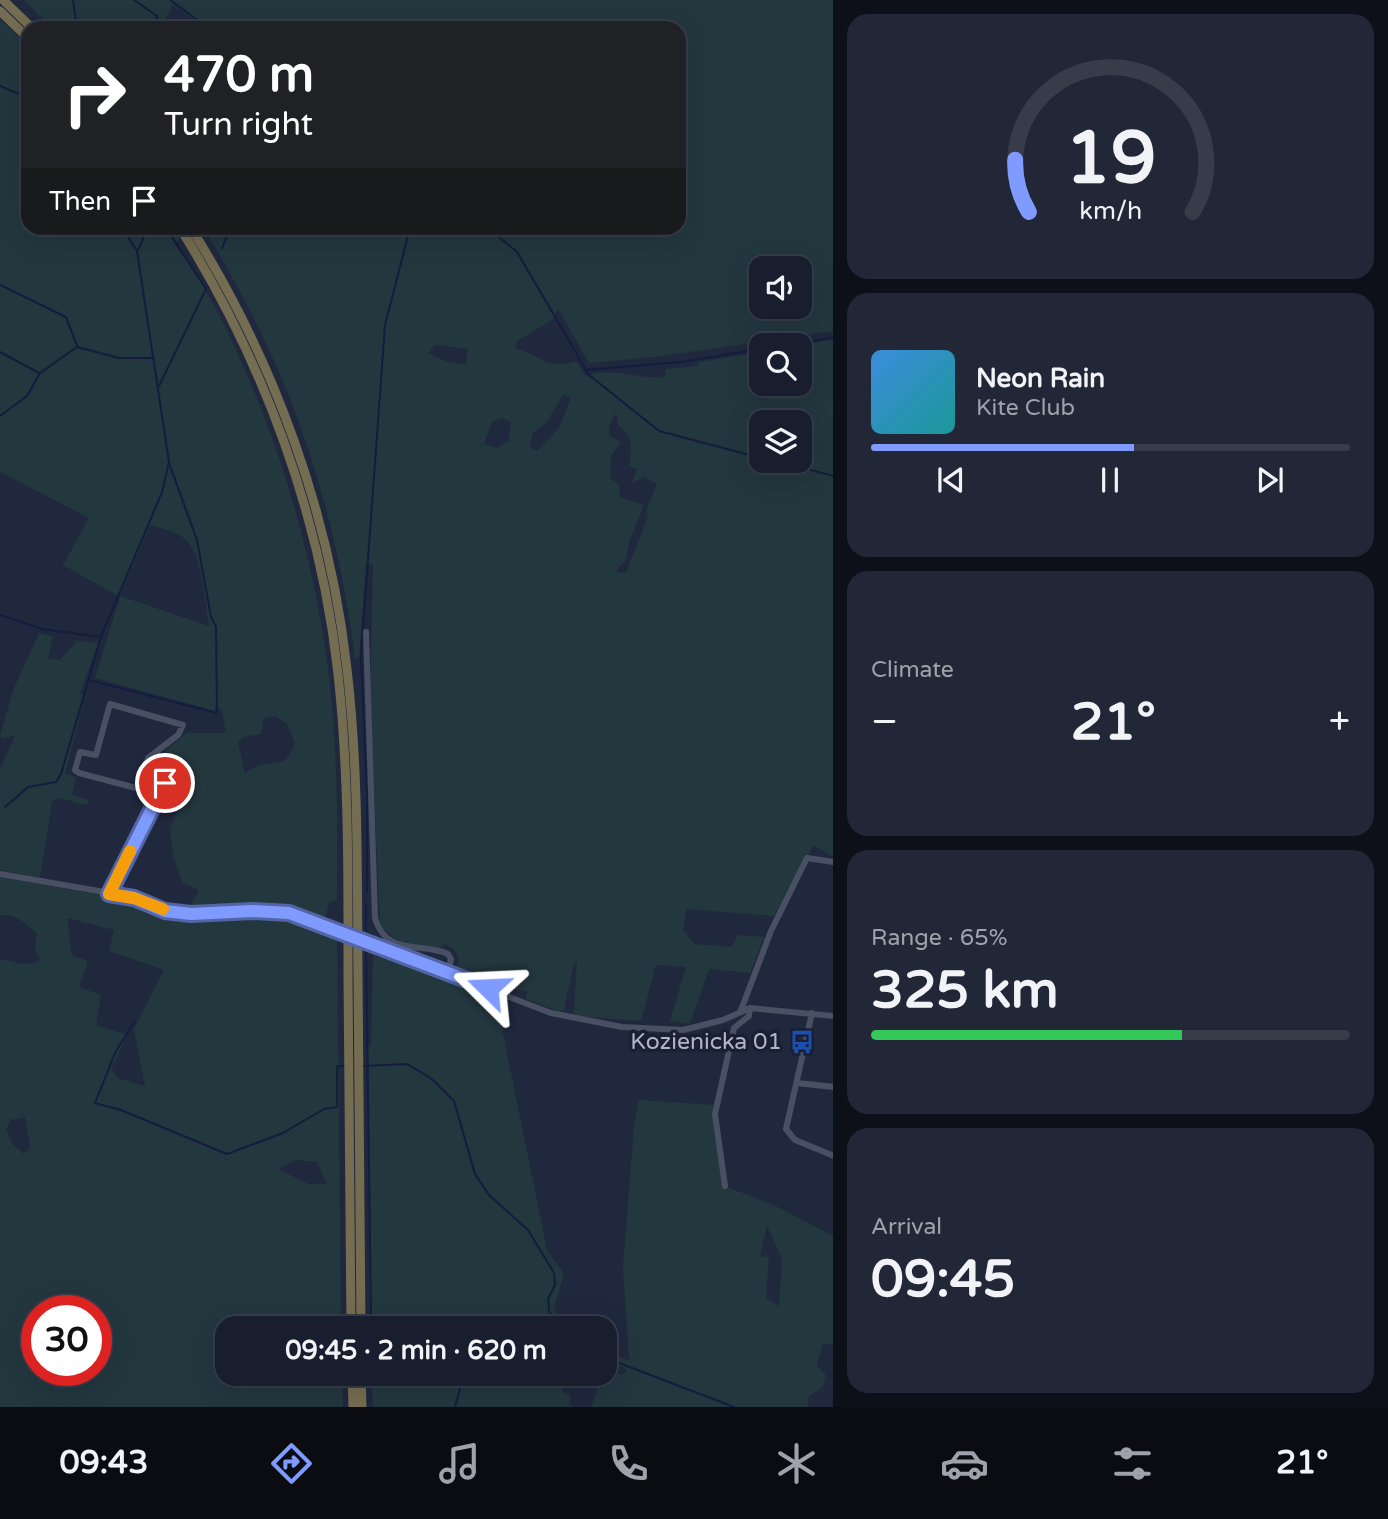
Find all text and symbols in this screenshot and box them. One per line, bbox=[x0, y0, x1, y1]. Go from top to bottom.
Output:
text: 470 m bbox=[164, 46, 314, 105]
icon: right bbox=[49, 49, 140, 140]
text: Turn right bbox=[164, 106, 313, 144]
text: 19 bbox=[1065, 116, 1156, 204]
icon: arrive bbox=[125, 182, 163, 220]
text: Then bbox=[49, 186, 111, 217]
text: km/h bbox=[1079, 196, 1142, 226]
map controls bbox=[749, 256, 812, 473]
button: sound bbox=[749, 256, 812, 319]
button: search bbox=[749, 333, 812, 396]
text: Neon Rain bbox=[976, 363, 1105, 394]
text: Kite Club bbox=[976, 394, 1075, 422]
button: layers bbox=[749, 410, 812, 473]
icon: previous bbox=[932, 461, 970, 499]
icon: pause bbox=[1091, 461, 1129, 499]
icon: next bbox=[1251, 461, 1289, 499]
text: Climate bbox=[871, 656, 954, 684]
text: 21° bbox=[1071, 691, 1156, 754]
text: − bbox=[871, 699, 898, 745]
text: + bbox=[1329, 699, 1350, 745]
pin bbox=[135, 753, 195, 813]
icon: arrive bbox=[146, 764, 184, 802]
text: Range · 65% bbox=[871, 924, 1007, 952]
position arrow bbox=[451, 951, 525, 1025]
text: 325 km bbox=[871, 959, 1059, 1022]
place label: Kozienicka 01 bbox=[630, 1028, 782, 1056]
bus stop icon: Kozienicka 01 bbox=[788, 1028, 816, 1056]
text: Arrival bbox=[871, 1213, 942, 1241]
text: 09:45 bbox=[871, 1248, 1015, 1311]
speed limit sign: 30 bbox=[21, 1295, 112, 1386]
text: 09:45 · 2 min · 620 m bbox=[285, 1335, 547, 1366]
icon: directions bbox=[267, 1439, 316, 1488]
icon: music bbox=[435, 1439, 484, 1488]
icon: phone bbox=[604, 1439, 653, 1488]
icon: climate bbox=[772, 1439, 821, 1488]
icon: car bbox=[940, 1439, 989, 1488]
icon: filters bbox=[1108, 1439, 1157, 1488]
text: 09:43 bbox=[60, 1444, 148, 1482]
text: 21° bbox=[1276, 1444, 1328, 1482]

